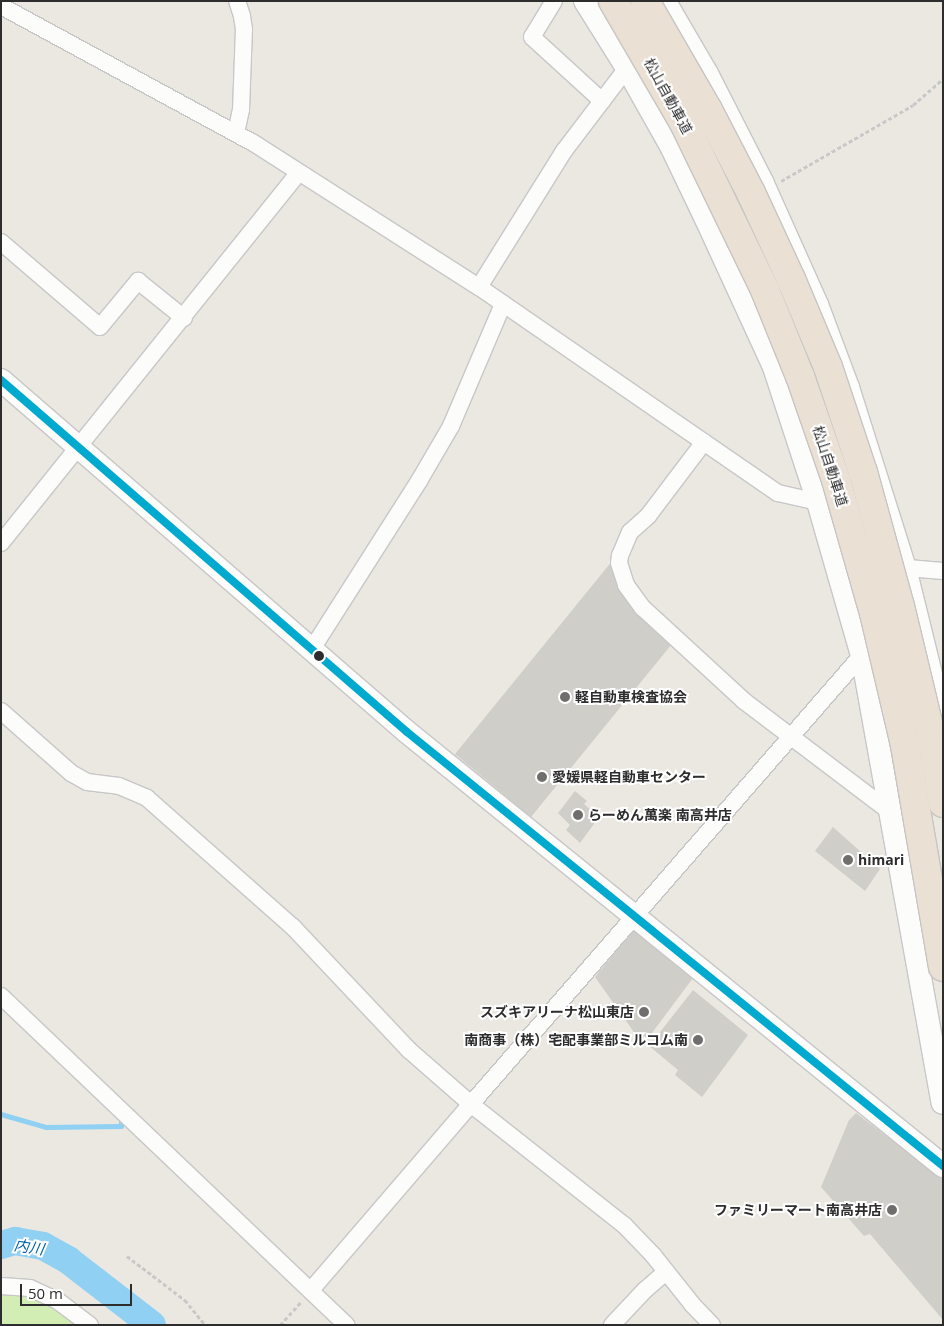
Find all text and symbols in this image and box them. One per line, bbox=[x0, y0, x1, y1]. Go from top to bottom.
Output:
street label: 松山自動車道 bbox=[640, 55, 696, 137]
street label: 松山自動車道 bbox=[809, 423, 851, 509]
unlabelled marker bbox=[314, 651, 324, 661]
place label: 軽自動車検査協会 bbox=[575, 689, 687, 705]
marker: 軽自動車検査協会 bbox=[559, 691, 571, 703]
place label: 愛媛県軽自動車センター bbox=[552, 769, 706, 785]
marker: 愛媛県軽自動車センター bbox=[536, 771, 548, 783]
place label: らーめん萬楽 南高井店 bbox=[588, 807, 732, 823]
marker: らーめん萬楽 南高井店 bbox=[572, 809, 584, 821]
place label: himari bbox=[858, 852, 904, 868]
marker: himari bbox=[842, 854, 854, 866]
place label: スズキアリーナ松山東店 bbox=[480, 1004, 634, 1020]
marker: スズキアリーナ松山東店 bbox=[638, 1006, 650, 1018]
place label: 南商事（株）宅配事業部ミルコム南 bbox=[464, 1032, 688, 1048]
marker: 南商事（株）宅配事業部ミルコム南 bbox=[692, 1034, 704, 1046]
place label: ファミリーマート南高井店 bbox=[714, 1202, 882, 1218]
marker: ファミリーマート南高井店 bbox=[886, 1204, 898, 1216]
water label: 内川 bbox=[13, 1236, 45, 1258]
scale bar bbox=[22, 1274, 135, 1306]
text: 50 m bbox=[28, 1283, 63, 1303]

